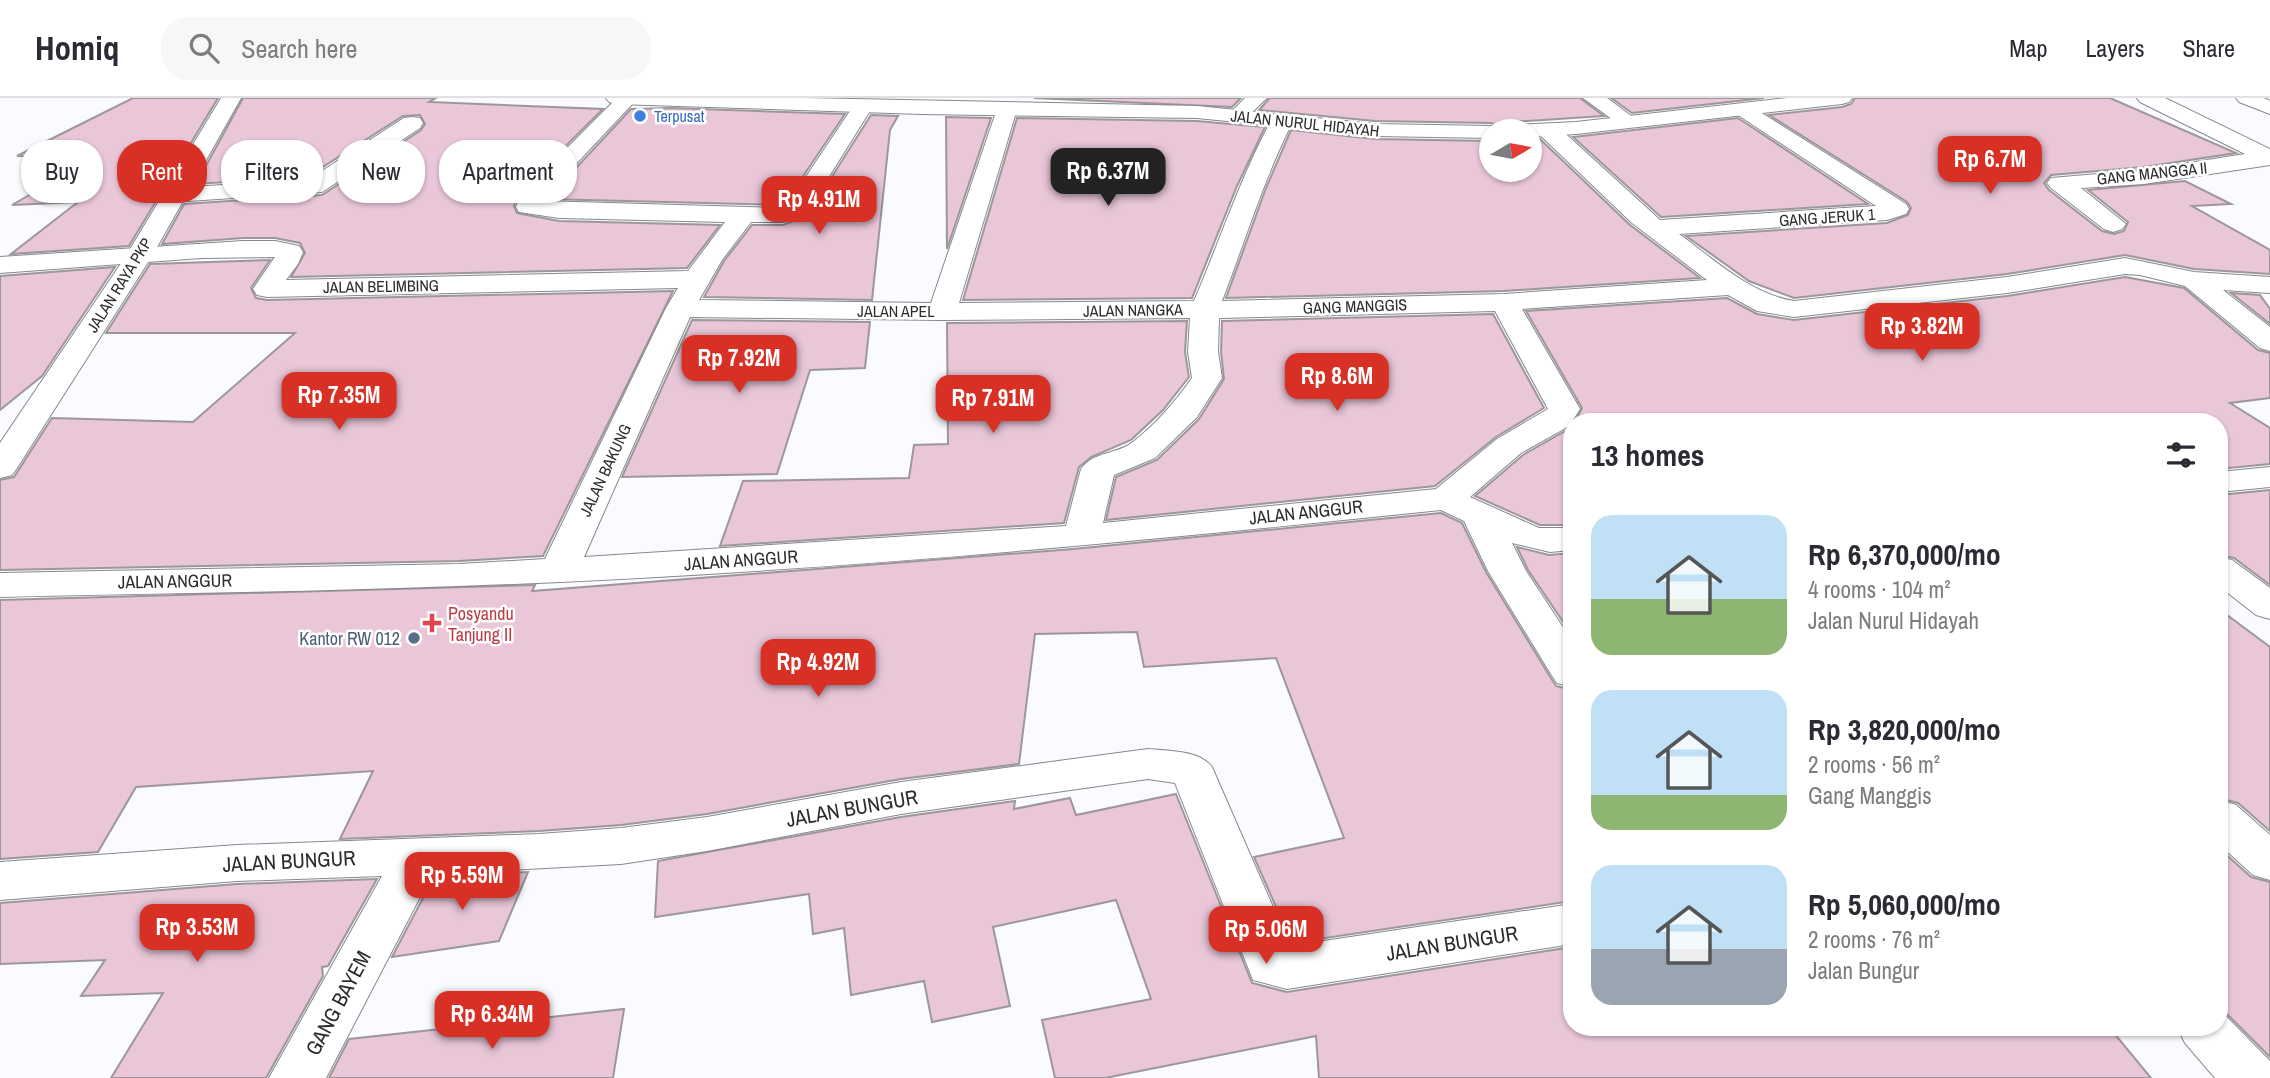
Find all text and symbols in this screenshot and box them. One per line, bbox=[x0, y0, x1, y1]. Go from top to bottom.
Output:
search box bbox=[161, 17, 651, 80]
text: Homiq bbox=[35, 26, 119, 70]
icon: search bbox=[185, 29, 223, 67]
text: Search here bbox=[241, 31, 357, 66]
text: Map bbox=[2009, 32, 2047, 64]
text: Layers bbox=[2085, 32, 2144, 64]
text: Share bbox=[2182, 32, 2235, 64]
street label: JALAN NURUL HIDAYAH bbox=[1230, 104, 1380, 142]
place label: Terpusat bbox=[654, 105, 705, 127]
marker: Terpusat bbox=[632, 108, 648, 124]
north arrow bbox=[1479, 119, 1542, 182]
map controls bbox=[1479, 119, 1542, 182]
pin: Rp 6.7M bbox=[1925, 136, 2055, 196]
chip: Buy bbox=[21, 140, 103, 203]
chip: Rent bbox=[117, 140, 207, 203]
chip: Filters bbox=[221, 140, 323, 203]
chip: New bbox=[337, 140, 425, 203]
chip: Apartment bbox=[439, 140, 577, 203]
text: Rp 6.7M bbox=[1954, 143, 2026, 174]
pin: Rp 6.37M bbox=[1036, 148, 1180, 208]
text: Rp 6.37M bbox=[1067, 155, 1149, 186]
street label: GANG MANGGA II bbox=[2096, 156, 2208, 190]
pin: Rp 4.91M bbox=[747, 176, 891, 236]
text: Rp 4.91M bbox=[778, 183, 860, 214]
street label: GANG JERUK 1 bbox=[1778, 203, 1876, 231]
street label: JALAN RAYA PKP bbox=[81, 233, 157, 336]
street label: JALAN BELIMBING bbox=[323, 274, 439, 298]
street label: GANG MANGGIS bbox=[1303, 293, 1408, 319]
street label: JALAN NANGKA bbox=[1083, 298, 1183, 322]
street label: JALAN APEL bbox=[857, 300, 935, 322]
pin: Rp 3.82M bbox=[1850, 303, 1994, 363]
text: Rp 3.82M bbox=[1881, 310, 1963, 341]
pin: Rp 7.92M bbox=[667, 336, 811, 395]
text: Rp 7.92M bbox=[698, 342, 780, 373]
pin: Rp 8.6M bbox=[1272, 354, 1402, 413]
text: Rp 8.6M bbox=[1301, 360, 1373, 391]
pin: Rp 7.35M bbox=[267, 372, 411, 432]
pin: Rp 7.91M bbox=[921, 376, 1065, 435]
text: Rp 7.35M bbox=[298, 379, 380, 410]
text: Rp 7.91M bbox=[952, 382, 1034, 413]
street label: JALAN BAKUNG bbox=[574, 420, 636, 520]
text: 13 homes bbox=[1591, 435, 1705, 475]
icon: filters bbox=[2162, 436, 2200, 474]
street label: JALAN ANGGUR bbox=[1248, 494, 1364, 530]
text: Rp 6,370,000/mo bbox=[1808, 534, 2001, 574]
icon: home bbox=[1647, 543, 1731, 627]
street label: JALAN ANGGUR bbox=[683, 544, 799, 576]
street label: JALAN ANGGUR bbox=[118, 568, 233, 594]
text: 4 rooms · 104 m² bbox=[1808, 574, 1951, 605]
place label: Posyandu Tanjung II bbox=[448, 601, 514, 647]
text: Jalan Nurul Hidayah bbox=[1808, 605, 1979, 636]
marker: Posyandu Tanjung II bbox=[422, 613, 442, 633]
place label: Kantor RW 012 bbox=[299, 626, 400, 651]
marker: Kantor RW 012 bbox=[406, 630, 422, 646]
pin: Rp 4.92M bbox=[746, 640, 890, 699]
text: Rp 4.92M bbox=[777, 646, 859, 677]
text: Rp 3,820,000/mo bbox=[1808, 709, 2001, 749]
icon: home bbox=[1647, 718, 1731, 802]
text: 2 rooms · 56 m² bbox=[1808, 749, 1940, 780]
text: Gang Manggis bbox=[1808, 780, 1932, 811]
street label: JALAN BUNGUR bbox=[784, 782, 920, 834]
street label: JALAN BUNGUR bbox=[222, 843, 356, 879]
pin: Rp 5.59M bbox=[390, 852, 534, 912]
text: Rp 5.59M bbox=[421, 859, 503, 890]
text: Rp 5,060,000/mo bbox=[1808, 884, 2001, 924]
icon: home bbox=[1647, 893, 1731, 977]
pin: Rp 3.53M bbox=[125, 904, 269, 964]
pin: Rp 5.06M bbox=[1194, 906, 1338, 966]
text: Rp 3.53M bbox=[156, 911, 238, 942]
text: Rp 5.06M bbox=[1225, 913, 1307, 944]
street label: JALAN BUNGUR bbox=[1384, 918, 1520, 968]
text: 2 rooms · 76 m² bbox=[1808, 924, 1940, 955]
street label: GANG BAYEM bbox=[298, 946, 378, 1060]
text: Jalan Bungur bbox=[1808, 955, 1919, 986]
pin: Rp 6.34M bbox=[420, 992, 564, 1051]
text: Rp 6.34M bbox=[451, 998, 533, 1029]

